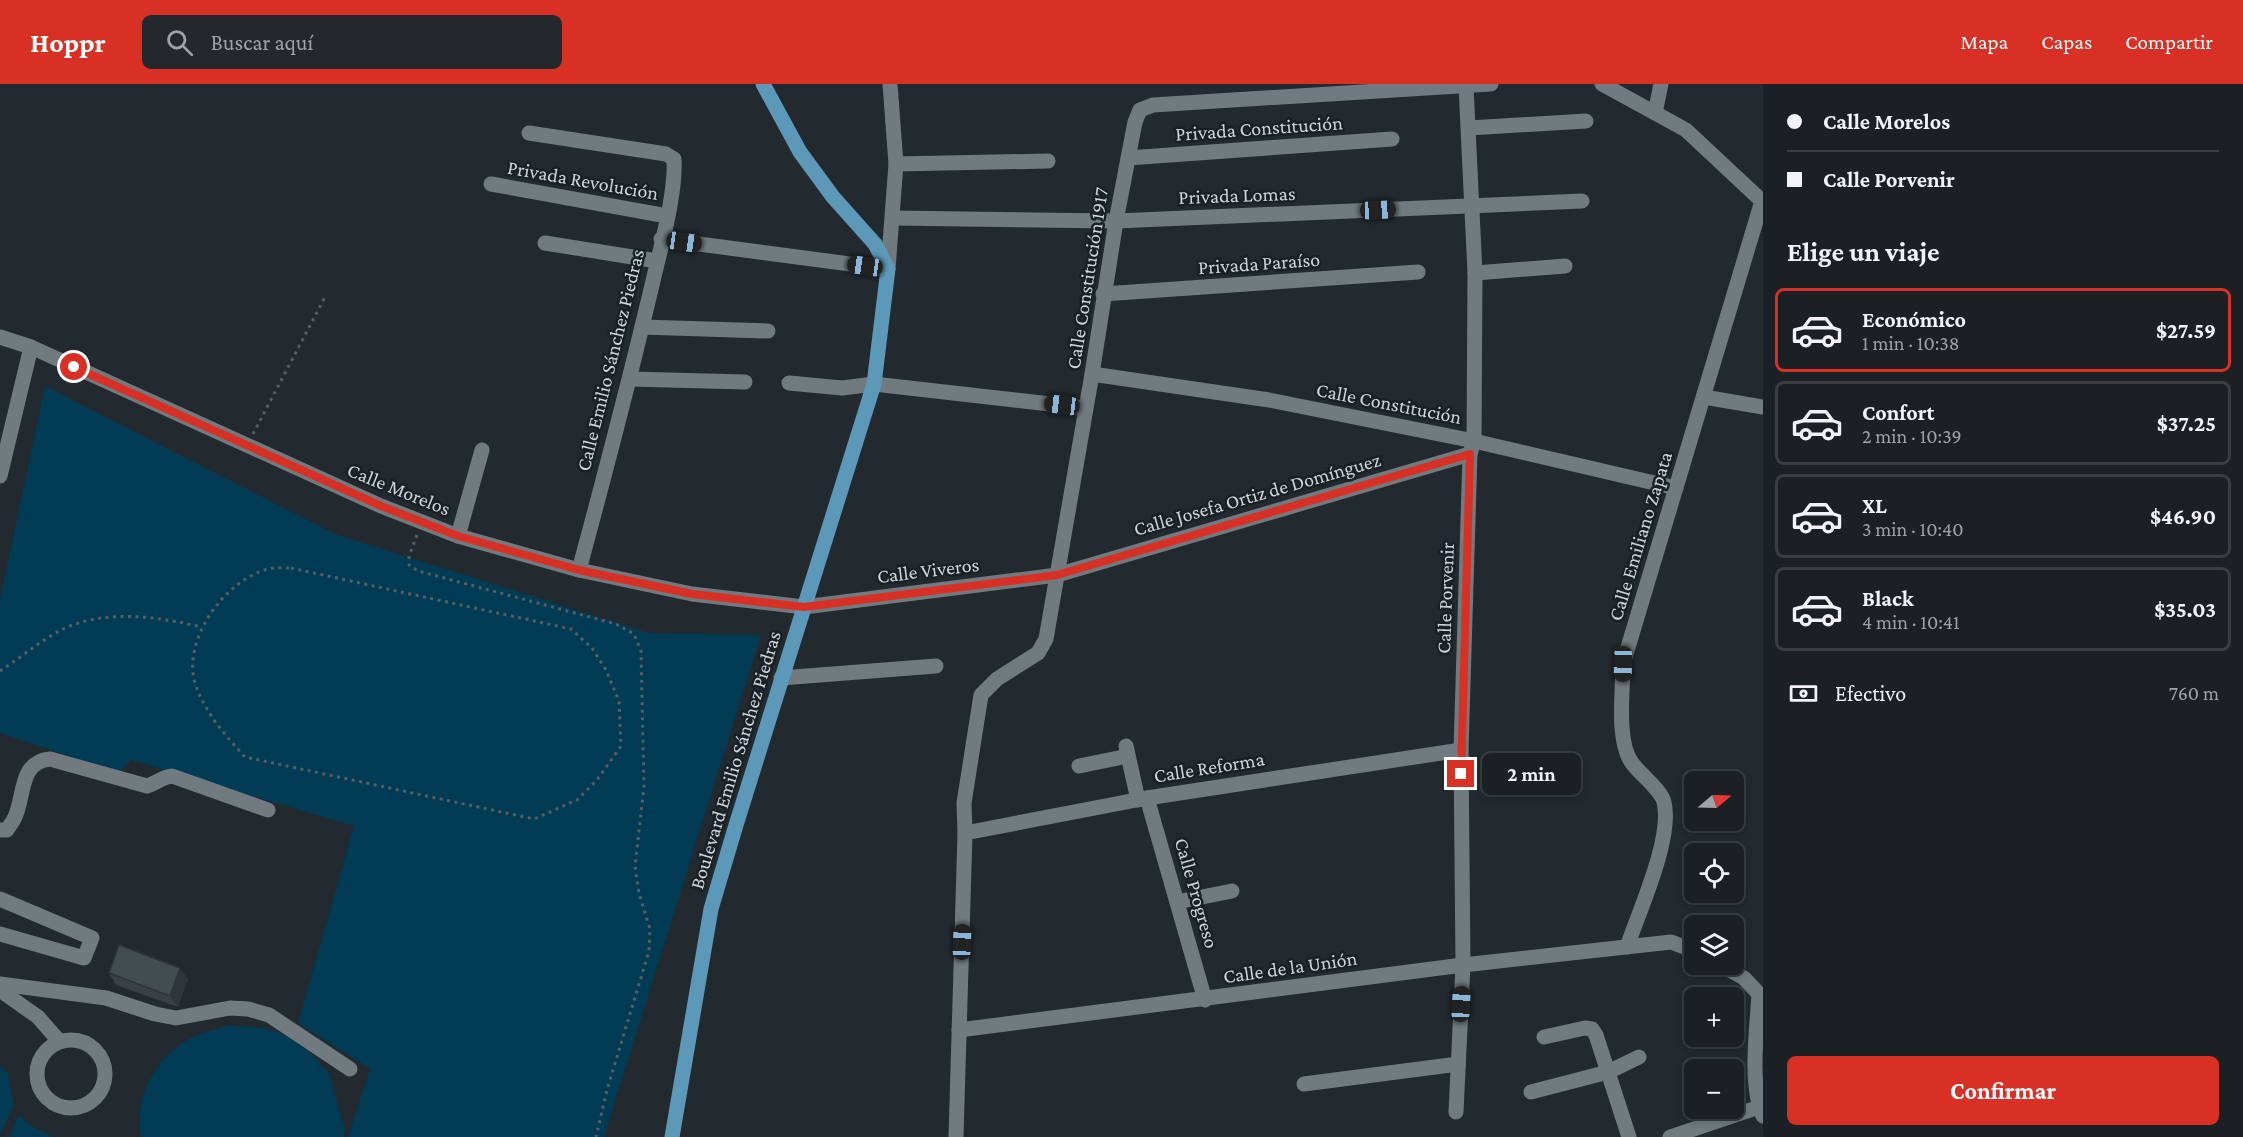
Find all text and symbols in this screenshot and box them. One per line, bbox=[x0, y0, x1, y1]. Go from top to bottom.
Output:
search box bbox=[142, 15, 562, 69]
icon: search bbox=[163, 26, 196, 59]
text: Hoppr bbox=[30, 27, 106, 58]
text: Buscar aquí bbox=[211, 30, 313, 55]
text: Mapa bbox=[1960, 30, 2008, 54]
text: Capas bbox=[2041, 30, 2092, 54]
text: Compartir bbox=[2125, 30, 2213, 54]
text: Calle Morelos bbox=[1823, 109, 1950, 134]
street label: Privada Constitución bbox=[1175, 111, 1344, 145]
street label: Privada Revolución bbox=[506, 156, 660, 204]
text: Calle Porvenir bbox=[1823, 167, 1955, 192]
street label: Privada Lomas bbox=[1178, 182, 1296, 208]
street label: Calle Constitución 1917 bbox=[1062, 185, 1112, 371]
car bbox=[1360, 200, 1396, 220]
car bbox=[665, 231, 703, 253]
text: Elige un viaje bbox=[1787, 237, 1940, 267]
street label: Calle Emilio Sánchez Piedras bbox=[572, 247, 648, 473]
street label: Privada Paraíso bbox=[1197, 248, 1321, 278]
car bbox=[846, 255, 884, 277]
icon: car bbox=[1790, 303, 1844, 357]
text: Económico bbox=[1862, 307, 1966, 332]
text: $27.59 bbox=[2156, 318, 2216, 343]
text: 1 min · 10:38 bbox=[1862, 332, 1960, 354]
route start bbox=[60, 353, 87, 380]
street label: Calle Constitución bbox=[1315, 378, 1464, 428]
car bbox=[1043, 394, 1081, 416]
icon: car bbox=[1790, 396, 1844, 450]
text: Confort bbox=[1862, 400, 1935, 425]
text: $37.25 bbox=[2157, 411, 2216, 436]
text: 2 min · 10:39 bbox=[1862, 425, 1962, 447]
street label: Calle Josefa Ortiz de Domínguez bbox=[1131, 448, 1383, 541]
street label: Calle Emiliano Zapata bbox=[1604, 449, 1677, 623]
street label: Calle Morelos bbox=[344, 458, 454, 520]
icon: car bbox=[1790, 489, 1844, 543]
text: XL bbox=[1862, 493, 1887, 518]
text: $46.90 bbox=[2150, 504, 2216, 529]
text: 3 min · 10:40 bbox=[1862, 518, 1964, 540]
street label: Calle Porvenir bbox=[1432, 542, 1458, 654]
street label: Calle Viveros bbox=[876, 553, 980, 587]
icon: car bbox=[1790, 582, 1844, 636]
text: Black bbox=[1862, 586, 1914, 611]
text: $35.03 bbox=[2154, 597, 2216, 622]
text: 4 min · 10:41 bbox=[1862, 611, 1960, 633]
street label: Boulevard Emilio Sánchez Piedras bbox=[685, 628, 785, 892]
car bbox=[1614, 646, 1632, 682]
icon: cash bbox=[1787, 677, 1820, 710]
text: Efectivo bbox=[1835, 681, 1906, 706]
text: 760 m bbox=[2169, 682, 2219, 704]
street label: Calle Reforma bbox=[1152, 747, 1266, 787]
callout: 2 min bbox=[1482, 753, 1581, 795]
route end bbox=[1447, 760, 1474, 787]
text: 2 min bbox=[1507, 763, 1556, 785]
north arrow bbox=[1684, 771, 1744, 831]
map controls bbox=[1684, 771, 1744, 1119]
street label: Calle Progreso bbox=[1170, 835, 1223, 951]
button: locate bbox=[1684, 843, 1744, 903]
button: layers bbox=[1684, 915, 1744, 975]
car bbox=[952, 924, 972, 960]
street label: Calle de la Unión bbox=[1222, 947, 1359, 987]
car bbox=[1451, 986, 1471, 1022]
button: + bbox=[1684, 987, 1744, 1047]
button: Confirmar bbox=[1787, 1056, 2219, 1125]
button: − bbox=[1684, 1059, 1744, 1119]

